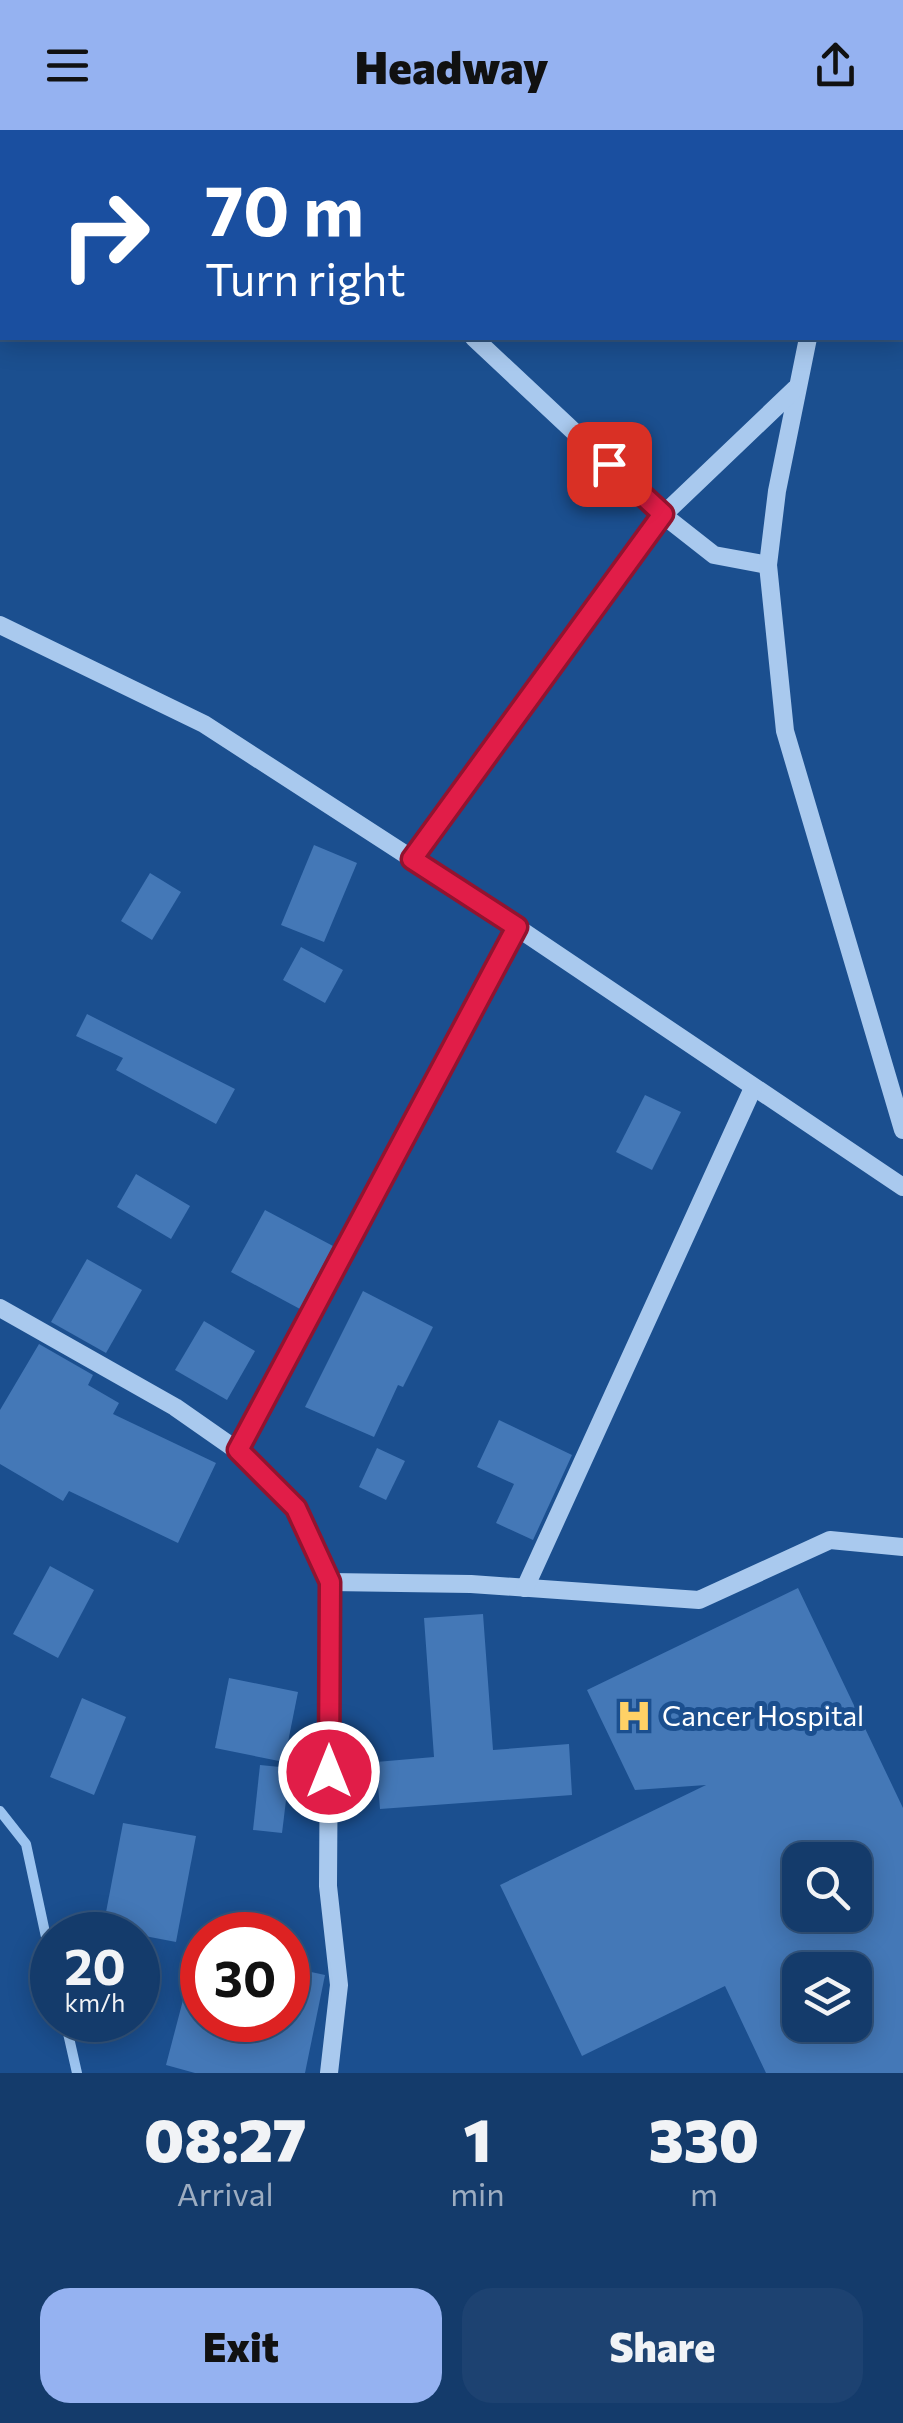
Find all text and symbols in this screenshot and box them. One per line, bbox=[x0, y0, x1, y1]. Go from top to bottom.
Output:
icon: menu bbox=[40, 38, 95, 93]
text: Headway bbox=[355, 38, 548, 93]
icon: share bbox=[808, 38, 863, 93]
text: 70 m bbox=[205, 165, 364, 250]
icon: right bbox=[40, 170, 170, 300]
text: Turn right bbox=[205, 250, 406, 305]
pin bbox=[567, 422, 652, 507]
icon: arrive bbox=[582, 437, 637, 492]
hospital icon: Cancer Hospital bbox=[615, 1697, 653, 1735]
place label: Cancer Hospital bbox=[662, 1698, 864, 1732]
position arrow bbox=[277, 1720, 381, 1824]
map controls bbox=[782, 1842, 872, 2042]
button: search bbox=[782, 1842, 872, 1932]
speed limit sign: 30 bbox=[180, 1912, 310, 2042]
text: 20 bbox=[64, 1934, 126, 1995]
button: layers bbox=[782, 1952, 872, 2042]
text: km/h bbox=[65, 1987, 125, 2017]
text: 08:27 bbox=[144, 2101, 306, 2174]
text: 1 bbox=[463, 2101, 491, 2174]
text: 330 bbox=[649, 2101, 759, 2174]
text: Arrival bbox=[177, 2173, 274, 2213]
text: min bbox=[450, 2173, 505, 2213]
text: m bbox=[690, 2173, 718, 2213]
button: Exit bbox=[40, 2288, 442, 2403]
button: Share bbox=[462, 2288, 863, 2403]

